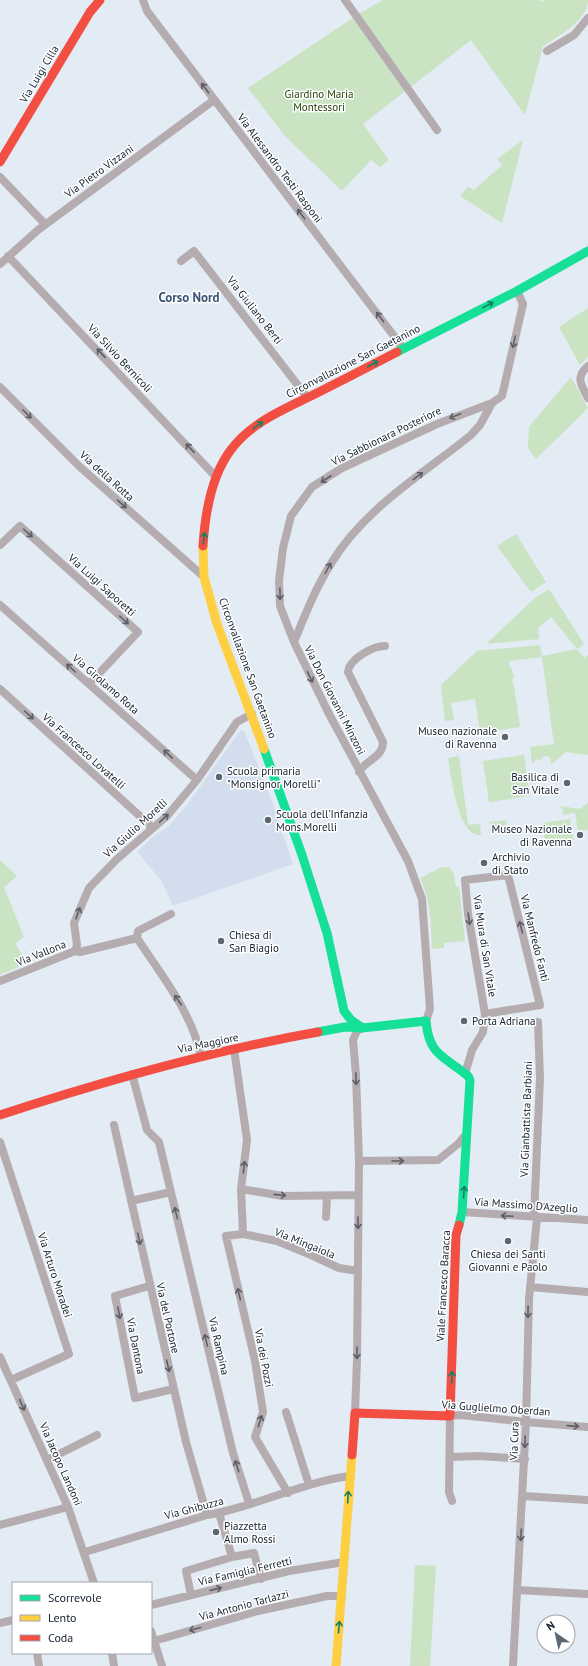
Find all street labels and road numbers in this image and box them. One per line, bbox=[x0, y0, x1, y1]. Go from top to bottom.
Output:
street label: Via Luigi Cilla bbox=[16, 43, 62, 106]
street label: Via Alessandro Testi Rasponi bbox=[234, 110, 326, 225]
street label: Via Pietro Vizzani bbox=[61, 141, 136, 201]
street label: Via Giuliano Berti bbox=[223, 272, 286, 347]
street label: Via Silvio Bernicoli bbox=[84, 320, 155, 395]
street label: Circonvallazione San Gaetanino bbox=[284, 321, 422, 401]
street label: Via Sabbionara Posteriore bbox=[328, 403, 444, 469]
street label: Via della Rotta bbox=[76, 447, 137, 504]
street label: Via Luigi Saporetti bbox=[64, 550, 139, 619]
street label: Circonvallazione San Gaetanino bbox=[216, 596, 280, 740]
street label: Via Don Giovanni Minzoni bbox=[301, 642, 369, 757]
street label: Via Girolamo Rota bbox=[69, 650, 142, 717]
street label: Via Francesco Lovatelli bbox=[39, 709, 129, 792]
street label: Via Giulio Morelli bbox=[99, 796, 170, 861]
street label: Via Manfredo Fanti bbox=[517, 892, 553, 983]
street label: Via Mura di San Vitale bbox=[470, 893, 500, 998]
street label: Via Vallona bbox=[13, 937, 68, 970]
street label: Via Maggiore bbox=[175, 1030, 240, 1056]
street label: Via Gianbattista Barbiani bbox=[517, 1061, 535, 1178]
street label: Via Massimo D'Azeglio bbox=[473, 1194, 578, 1216]
street label: Via Mingaiola bbox=[272, 1224, 337, 1262]
street label: Via Arturo Moradei bbox=[34, 1230, 75, 1319]
street label: Viale Francesco Baracca bbox=[433, 1230, 453, 1343]
street label: Via del Portone bbox=[153, 1280, 183, 1355]
street label: Via Rampina bbox=[205, 1315, 232, 1376]
street label: Via Dantona bbox=[123, 1316, 148, 1375]
street label: Via dei Pozzi bbox=[251, 1327, 277, 1388]
street label: Via Guglielmo Oberdan bbox=[440, 1397, 551, 1419]
street label: Via Jacopo Landoni bbox=[36, 1419, 86, 1508]
street label: Via Cura bbox=[506, 1421, 522, 1462]
street label: Via Ghibuzza bbox=[162, 1493, 225, 1523]
street label: Via Famiglia Ferretti bbox=[196, 1553, 293, 1589]
street label: Via Antonio Tarlazzi bbox=[197, 1586, 290, 1624]

